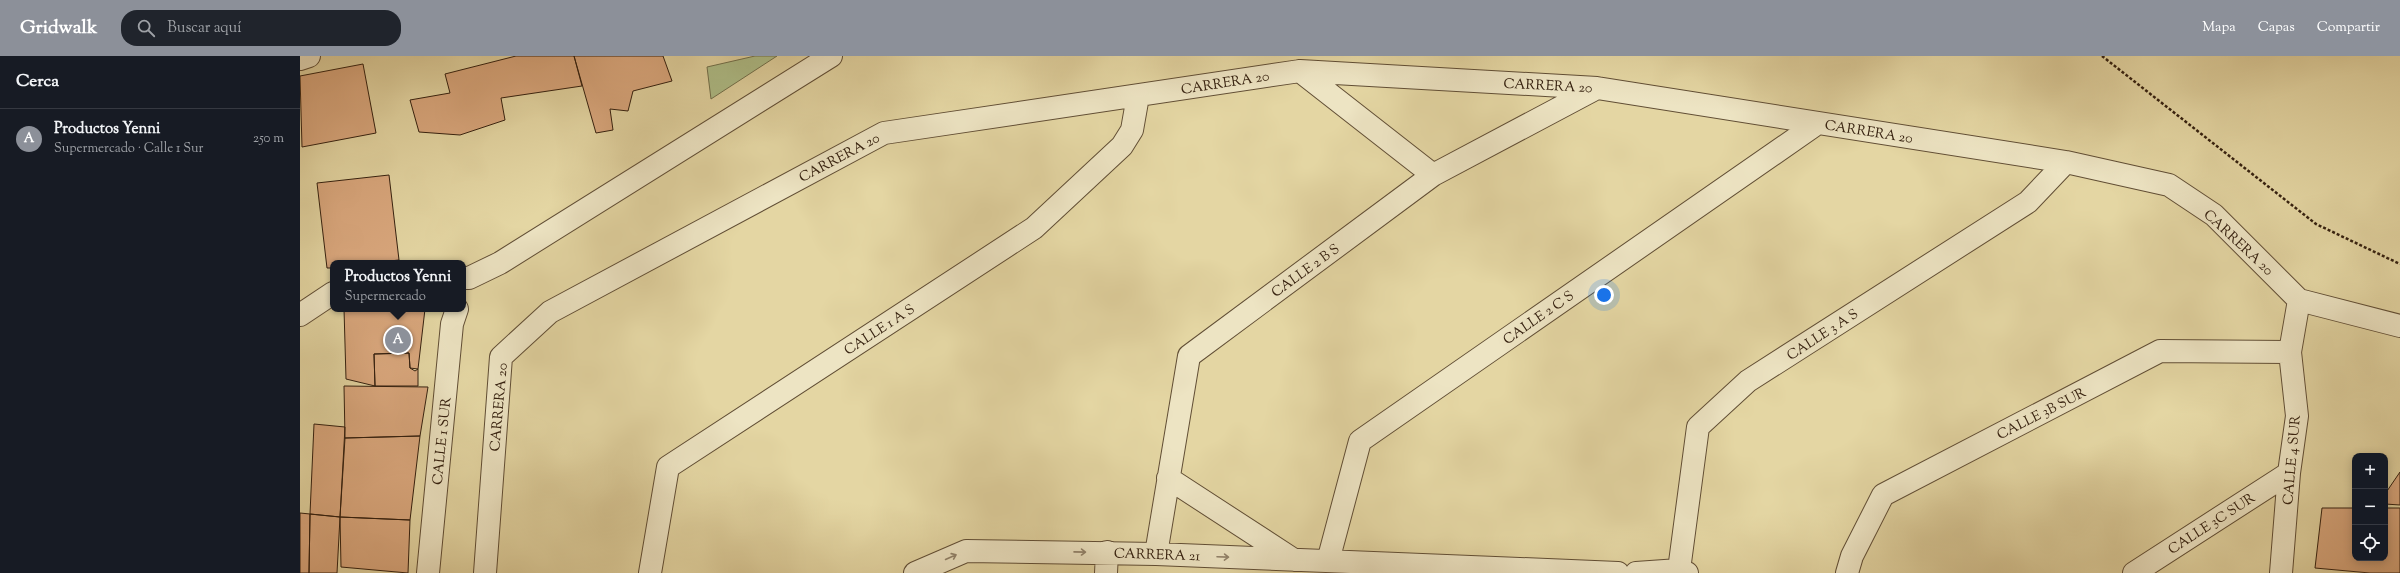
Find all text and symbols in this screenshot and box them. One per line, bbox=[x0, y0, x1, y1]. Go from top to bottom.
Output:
search box bbox=[121, 10, 401, 46]
text: Gridwalk bbox=[20, 15, 97, 42]
icon: search bbox=[135, 17, 157, 39]
text: Buscar aquí bbox=[167, 18, 241, 39]
text: Mapa bbox=[2202, 18, 2236, 38]
text: Capas bbox=[2258, 18, 2295, 38]
text: Compartir bbox=[2317, 18, 2380, 38]
street label: CARRERA 20 bbox=[1180, 67, 1271, 101]
text: Cerca bbox=[16, 70, 59, 94]
street label: CARRERA 20 bbox=[1503, 75, 1593, 99]
street label: CARRERA 20 bbox=[1823, 116, 1914, 150]
text: Productos Yenni bbox=[54, 119, 160, 140]
street label: CARRERA 20 bbox=[796, 129, 884, 188]
text: A bbox=[24, 130, 34, 148]
text: 250 m bbox=[253, 130, 284, 148]
text: Supermercado · Calle 1 Sur bbox=[54, 140, 203, 158]
street label: CARRERA 20 bbox=[2198, 206, 2277, 281]
street label: CALLE 2 B S bbox=[1268, 240, 1344, 303]
popup bbox=[330, 260, 466, 312]
text: Productos Yenni bbox=[345, 267, 451, 288]
your location bbox=[1594, 285, 1614, 305]
street label: CALLE 2 C S bbox=[1500, 287, 1579, 350]
text: Supermercado bbox=[345, 288, 426, 306]
street label: CALLE 1 A S bbox=[841, 300, 919, 361]
street label: CALLE 3 A S bbox=[1783, 305, 1863, 366]
pin: A bbox=[385, 325, 411, 355]
street label: CARRERA 20 bbox=[486, 362, 514, 452]
street label: CALLE 3B SUR bbox=[1994, 384, 2090, 446]
street label: CALLE 1 SUR bbox=[428, 396, 458, 486]
street label: CALLE 4 SUR bbox=[2279, 414, 2307, 506]
map controls bbox=[2352, 453, 2388, 561]
button: + bbox=[2352, 453, 2388, 489]
street label: CALLE 3C SUR bbox=[2165, 489, 2259, 560]
button: − bbox=[2352, 489, 2388, 525]
button: locate bbox=[2352, 525, 2388, 561]
street label: CARRERA 21 bbox=[1113, 544, 1201, 568]
one-way arrow bbox=[1073, 548, 1086, 556]
one-way arrow bbox=[945, 553, 957, 560]
one-way arrow bbox=[1217, 553, 1230, 560]

